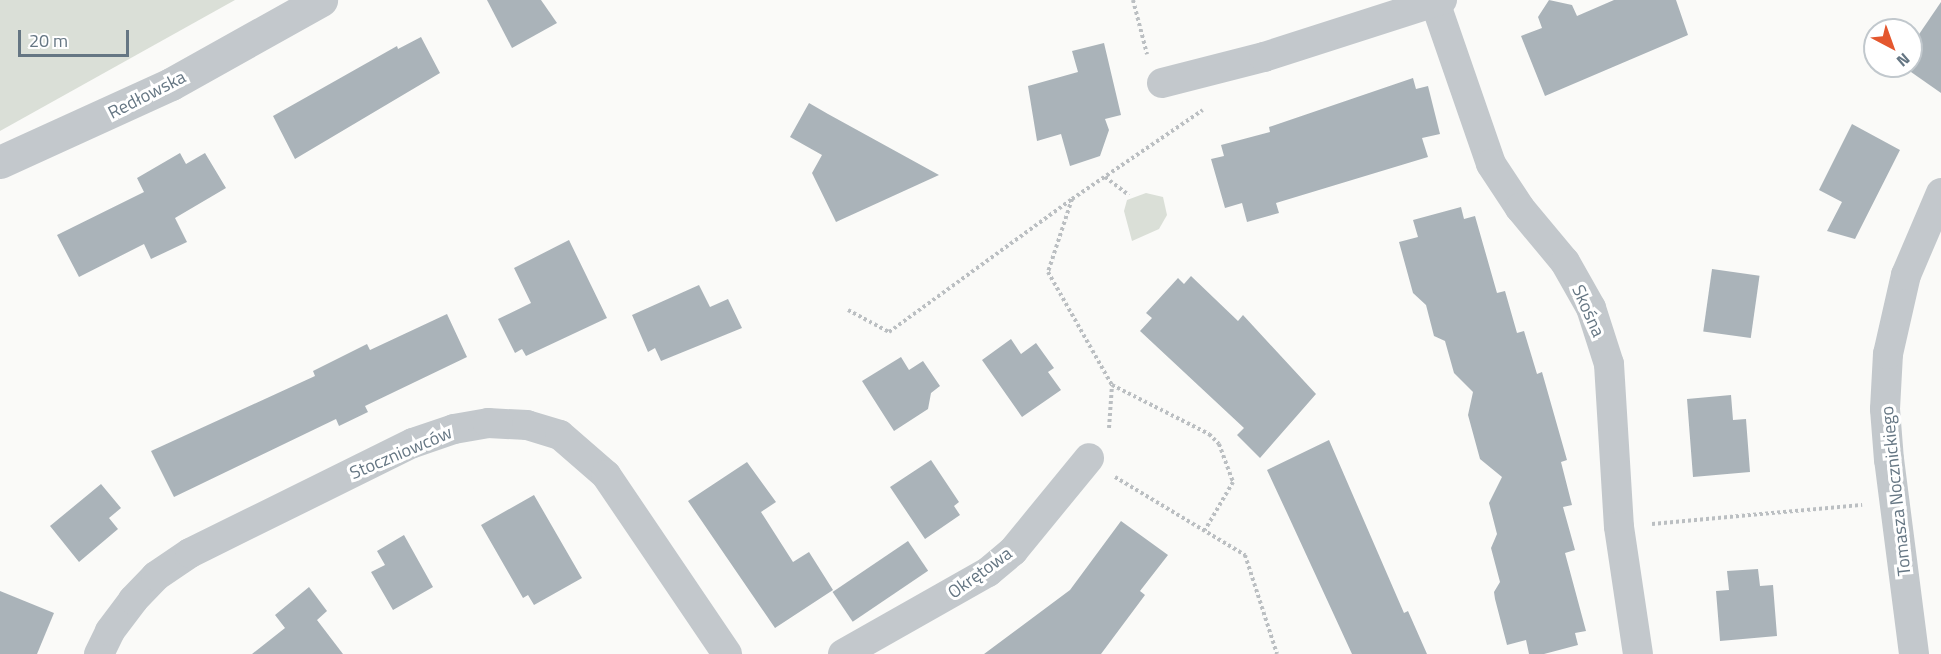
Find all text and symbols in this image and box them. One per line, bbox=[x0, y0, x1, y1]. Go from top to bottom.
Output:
scale bar bbox=[21, 18, 132, 56]
north arrow bbox=[1863, 18, 1923, 78]
text: 20 m bbox=[29, 27, 68, 54]
text: N bbox=[1891, 47, 1916, 73]
street label: Redłowska bbox=[105, 66, 189, 124]
street label: Skośna bbox=[1567, 282, 1609, 340]
street label: Tomasza Nocznickiego bbox=[1876, 405, 1916, 577]
street label: Stoczniowców bbox=[347, 422, 455, 484]
street label: Okrętowa bbox=[944, 543, 1016, 603]

